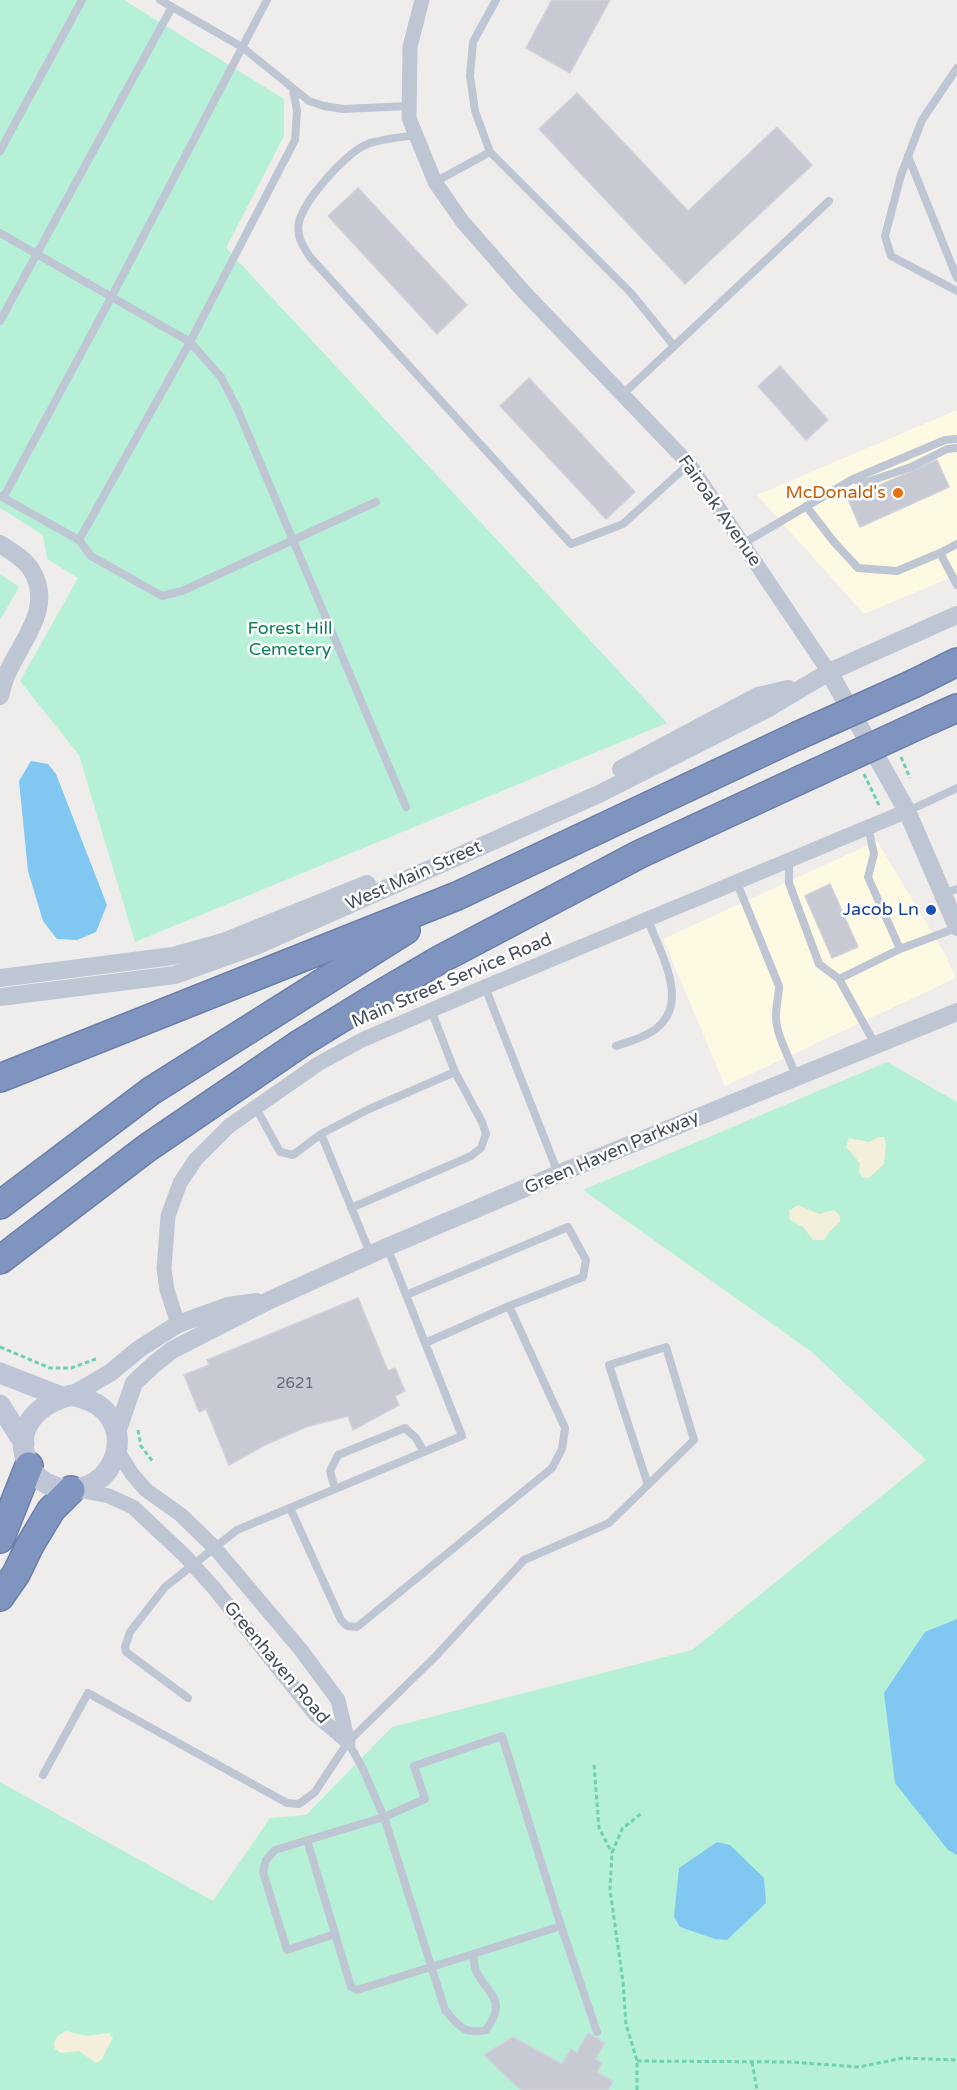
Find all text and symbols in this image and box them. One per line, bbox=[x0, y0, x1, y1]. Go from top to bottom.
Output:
street label: Fairoak Avenue bbox=[673, 451, 765, 571]
place label: McDonald's bbox=[786, 482, 886, 504]
marker: McDonald's bbox=[891, 486, 905, 500]
park label: Forest Hill Cemetery bbox=[248, 618, 332, 660]
street label: West Main Street bbox=[343, 836, 485, 916]
place label: Jacob Ln bbox=[843, 899, 919, 921]
marker: Jacob Ln bbox=[924, 903, 938, 917]
street label: Main Street Service Road bbox=[349, 929, 555, 1033]
street label: Green Haven Parkway bbox=[522, 1106, 702, 1200]
house number: 2621 bbox=[276, 1375, 314, 1393]
street label: Greenhaven Road bbox=[219, 1597, 333, 1729]

